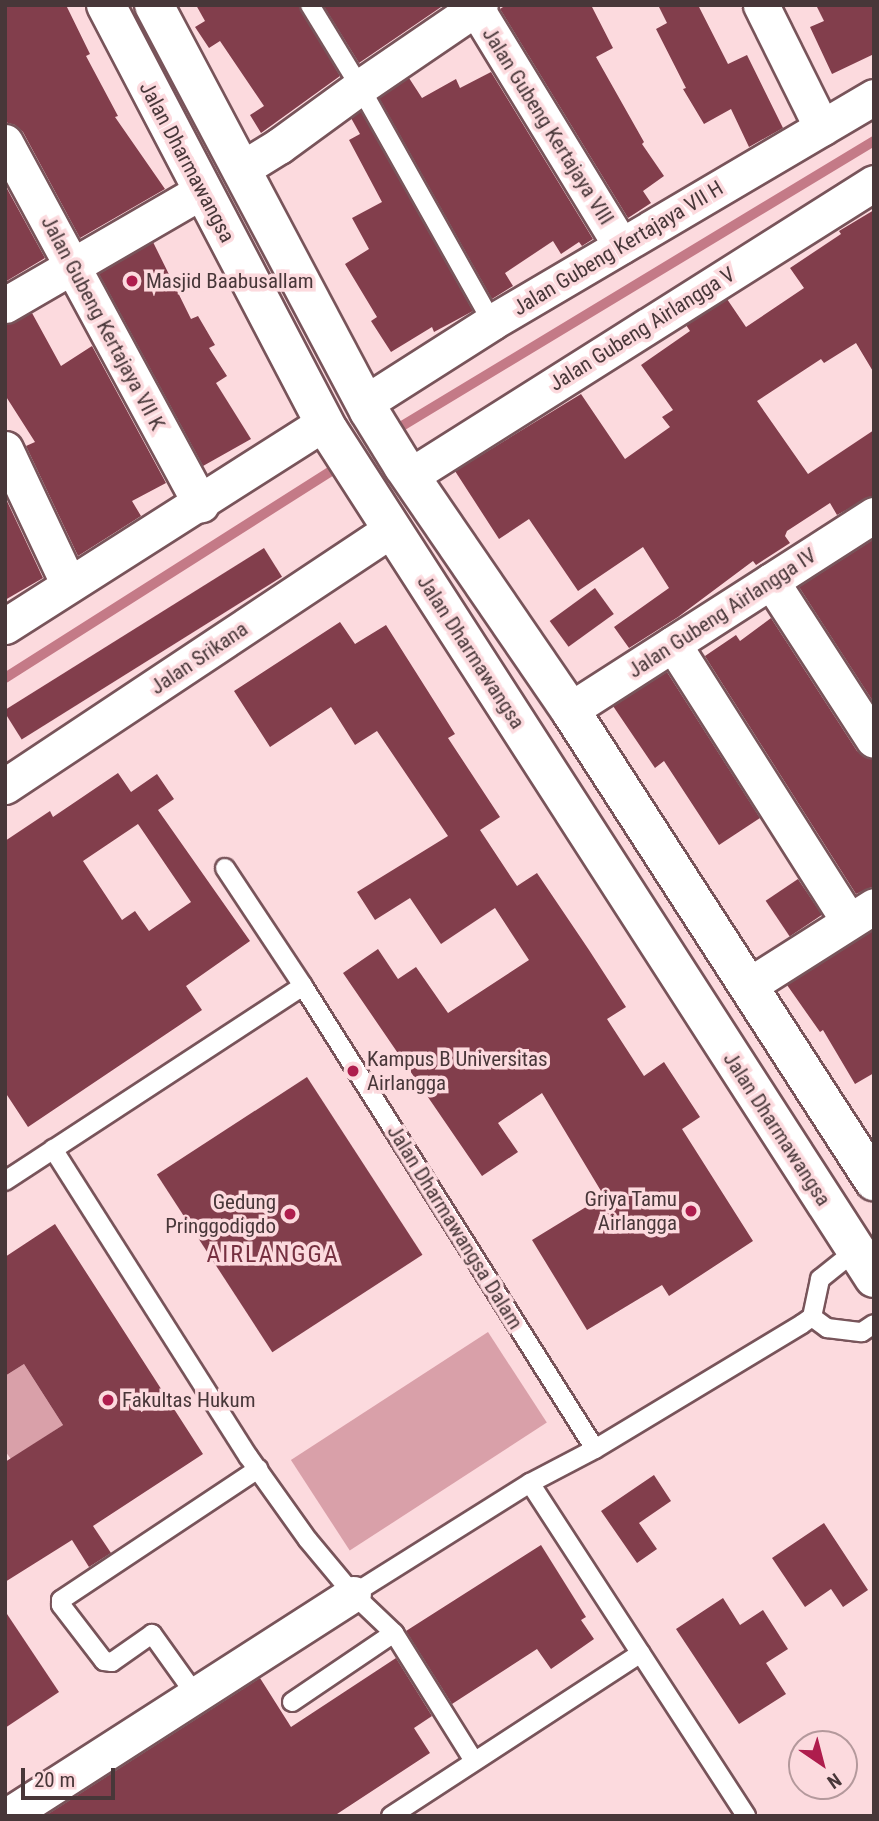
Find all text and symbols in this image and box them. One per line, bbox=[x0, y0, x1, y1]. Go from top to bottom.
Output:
street label: Jalan Gubeng Kertajaya VIII bbox=[477, 23, 619, 229]
street label: Jalan Dharmawangsa bbox=[134, 77, 240, 247]
street label: Jalan Gubeng Kertajaya VII H bbox=[508, 175, 728, 321]
street label: Jalan Gubeng Kertajaya VII K bbox=[36, 212, 170, 434]
street label: Jalan Gubeng Airlangga V bbox=[545, 262, 739, 396]
place label: Masjid Baabusallam bbox=[146, 268, 313, 294]
marker: Masjid Baabusallam bbox=[124, 273, 140, 289]
street label: Jalan Gubeng Airlangga IV bbox=[623, 543, 821, 683]
street label: Jalan Dharmawangsa bbox=[412, 570, 530, 734]
street label: Jalan Srikana bbox=[146, 616, 252, 700]
place label: Kampus B Universitas Airlangga bbox=[367, 1046, 548, 1096]
street label: Jalan Dharmawangsa bbox=[718, 1047, 836, 1211]
marker: Kampus B Universitas Airlangga bbox=[345, 1063, 361, 1079]
street label: Jalan Dharmawangsa Dalam bbox=[382, 1120, 528, 1334]
place label: Griya Tamu Airlangga bbox=[584, 1186, 677, 1236]
place label: Gedung Pringgodigdo bbox=[165, 1189, 276, 1239]
marker: Griya Tamu Airlangga bbox=[683, 1203, 699, 1219]
marker: Gedung Pringgodigdo bbox=[282, 1206, 298, 1222]
district label: AIRLANGGA bbox=[208, 1241, 338, 1269]
place label: Fakultas Hukum bbox=[122, 1387, 256, 1413]
marker: Fakultas Hukum bbox=[100, 1392, 116, 1408]
north arrow bbox=[788, 1730, 858, 1800]
scale bar bbox=[24, 1755, 119, 1799]
text: 20 m bbox=[34, 1768, 75, 1792]
text: N bbox=[823, 1768, 846, 1794]

